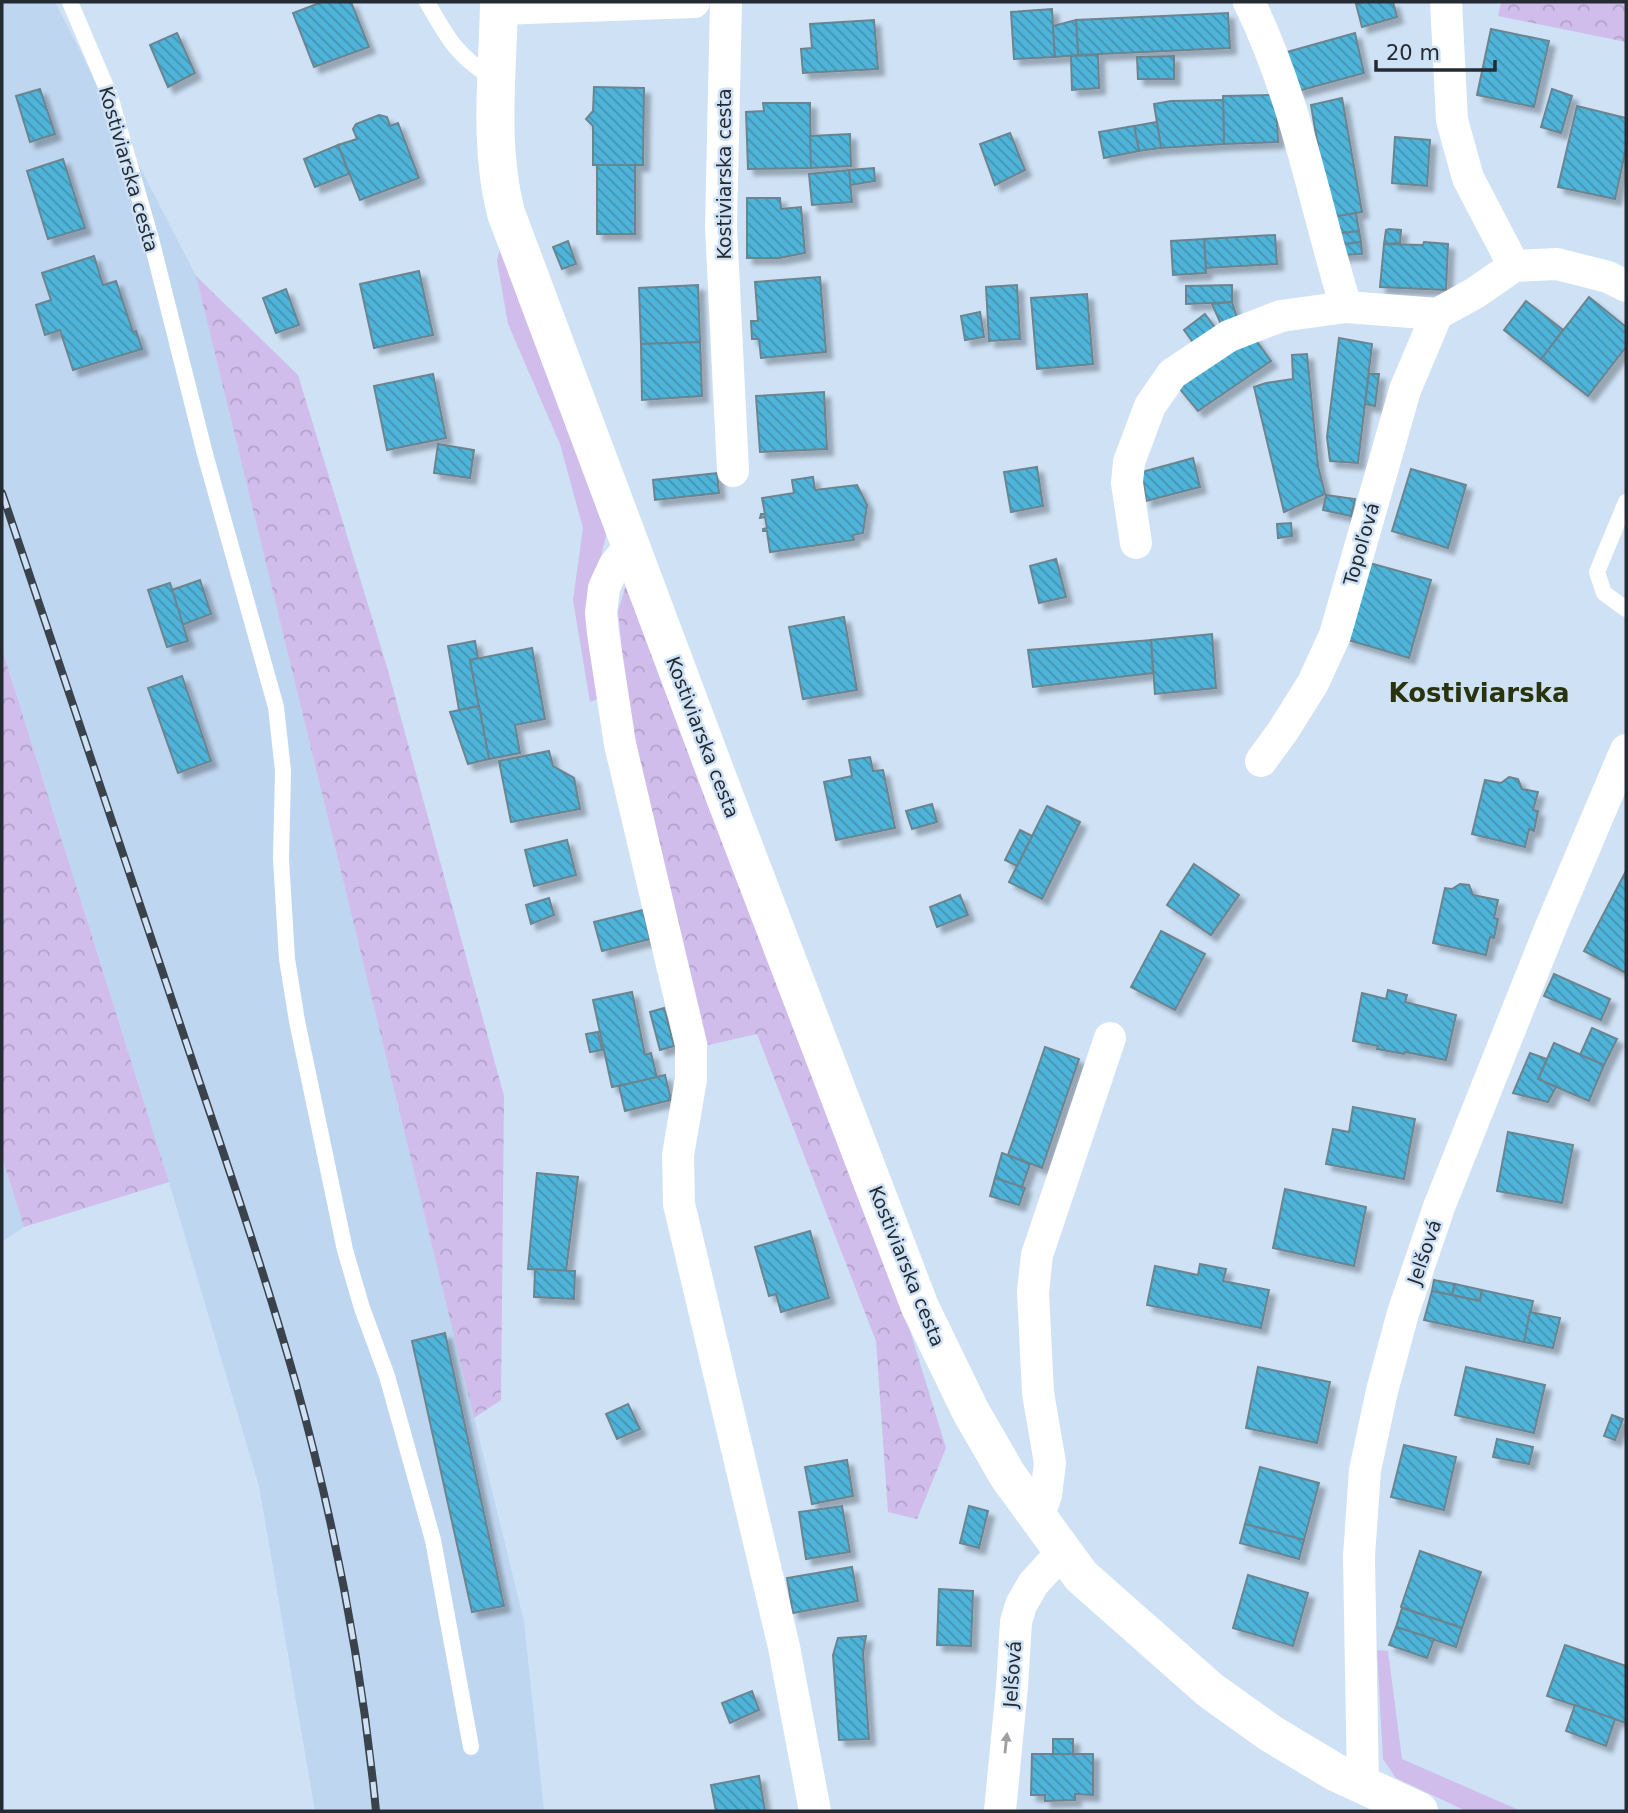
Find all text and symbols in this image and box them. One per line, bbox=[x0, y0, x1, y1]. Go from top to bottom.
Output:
scale bar bbox=[1376, 28, 1495, 72]
text: 20 m bbox=[1386, 41, 1440, 65]
street label: Kostiviarska cesta bbox=[95, 84, 163, 254]
street label: Kostiviarska cesta bbox=[713, 88, 735, 260]
street label: Topoľová bbox=[1338, 500, 1383, 589]
street label: Kostiviarska cesta bbox=[662, 653, 744, 821]
district label: Kostiviarska bbox=[1389, 678, 1569, 708]
street label: Kostiviarska cesta bbox=[865, 1183, 949, 1349]
street label: Jelšová bbox=[1402, 1217, 1445, 1288]
street label: Jelšová bbox=[999, 1640, 1025, 1709]
one-way arrow bbox=[1001, 1732, 1012, 1754]

